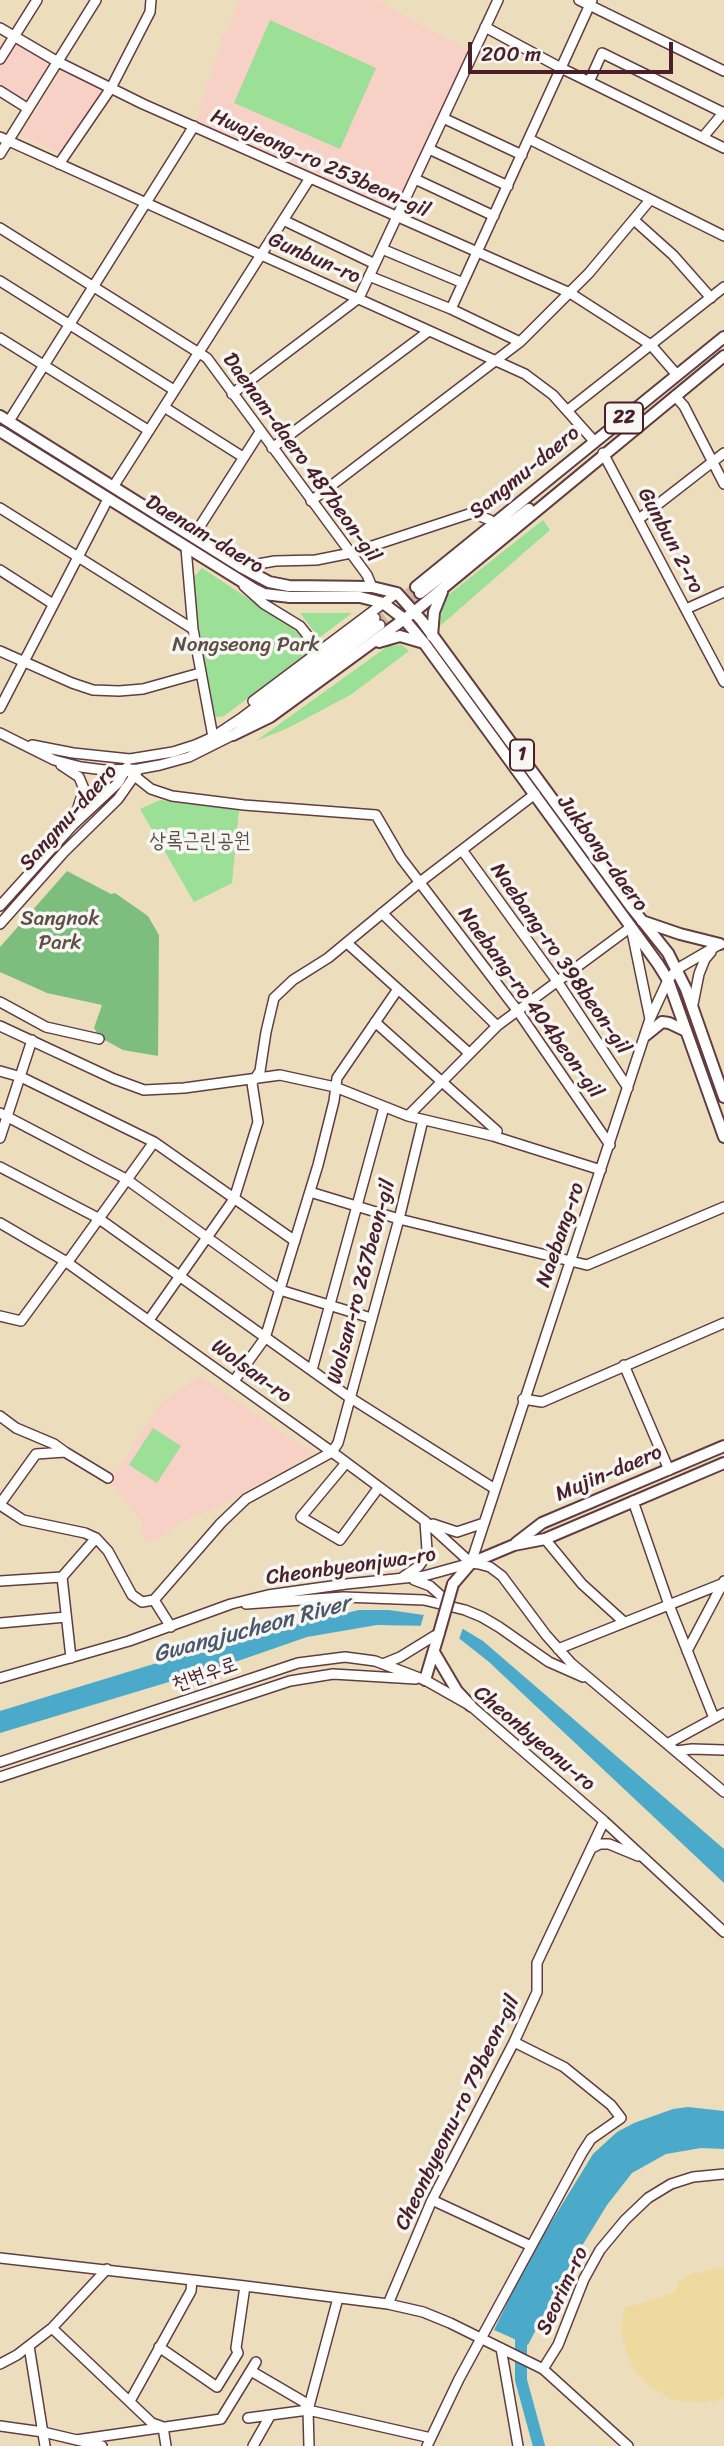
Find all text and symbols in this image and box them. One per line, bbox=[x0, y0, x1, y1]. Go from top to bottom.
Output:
scale bar bbox=[472, 28, 677, 72]
text: 200 m bbox=[481, 35, 541, 73]
street label: Hwajeong-ro 253beon-gil bbox=[206, 104, 434, 224]
street label: Gunbun-ro bbox=[264, 228, 364, 290]
street label: Daenam-daero 487beon-gil bbox=[217, 348, 385, 568]
road number: 22 bbox=[605, 402, 643, 434]
street label: Sangmu-daero bbox=[465, 421, 585, 525]
street label: Gunbun 2-ro bbox=[632, 484, 708, 598]
street label: Daenam-daero bbox=[140, 490, 268, 580]
park label: Nongseong Park bbox=[172, 633, 320, 659]
road number: 1 bbox=[510, 740, 534, 770]
street label: Sangmu-daero bbox=[15, 760, 123, 876]
street label: Jukbong-daero bbox=[551, 791, 653, 917]
park label: 상록근린공원 bbox=[149, 829, 251, 855]
street label: Naebang-ro 398beon-gil bbox=[484, 858, 636, 1060]
street label: Naebang-ro 404beon-gil bbox=[452, 902, 608, 1104]
park label: Sangnok Park bbox=[21, 907, 99, 957]
street label: Wolsan-ro 267beon-gil bbox=[323, 1177, 401, 1387]
street label: Naebang-ro bbox=[531, 1179, 591, 1291]
street label: Wolsan-ro bbox=[206, 1334, 296, 1410]
street label: Mujin-daero bbox=[552, 1440, 666, 1508]
street label: Cheonbyeonjwa-ro bbox=[265, 1543, 437, 1591]
water label: Gwangjucheon River bbox=[151, 1590, 353, 1670]
street label: 천변우로 bbox=[169, 1652, 241, 1698]
street label: Cheonbyeonu-ro bbox=[468, 1681, 600, 1797]
street label: Cheonbyeonu-ro 79beon-gil bbox=[390, 1992, 526, 2234]
street label: Seorim-ro bbox=[532, 2243, 594, 2339]

